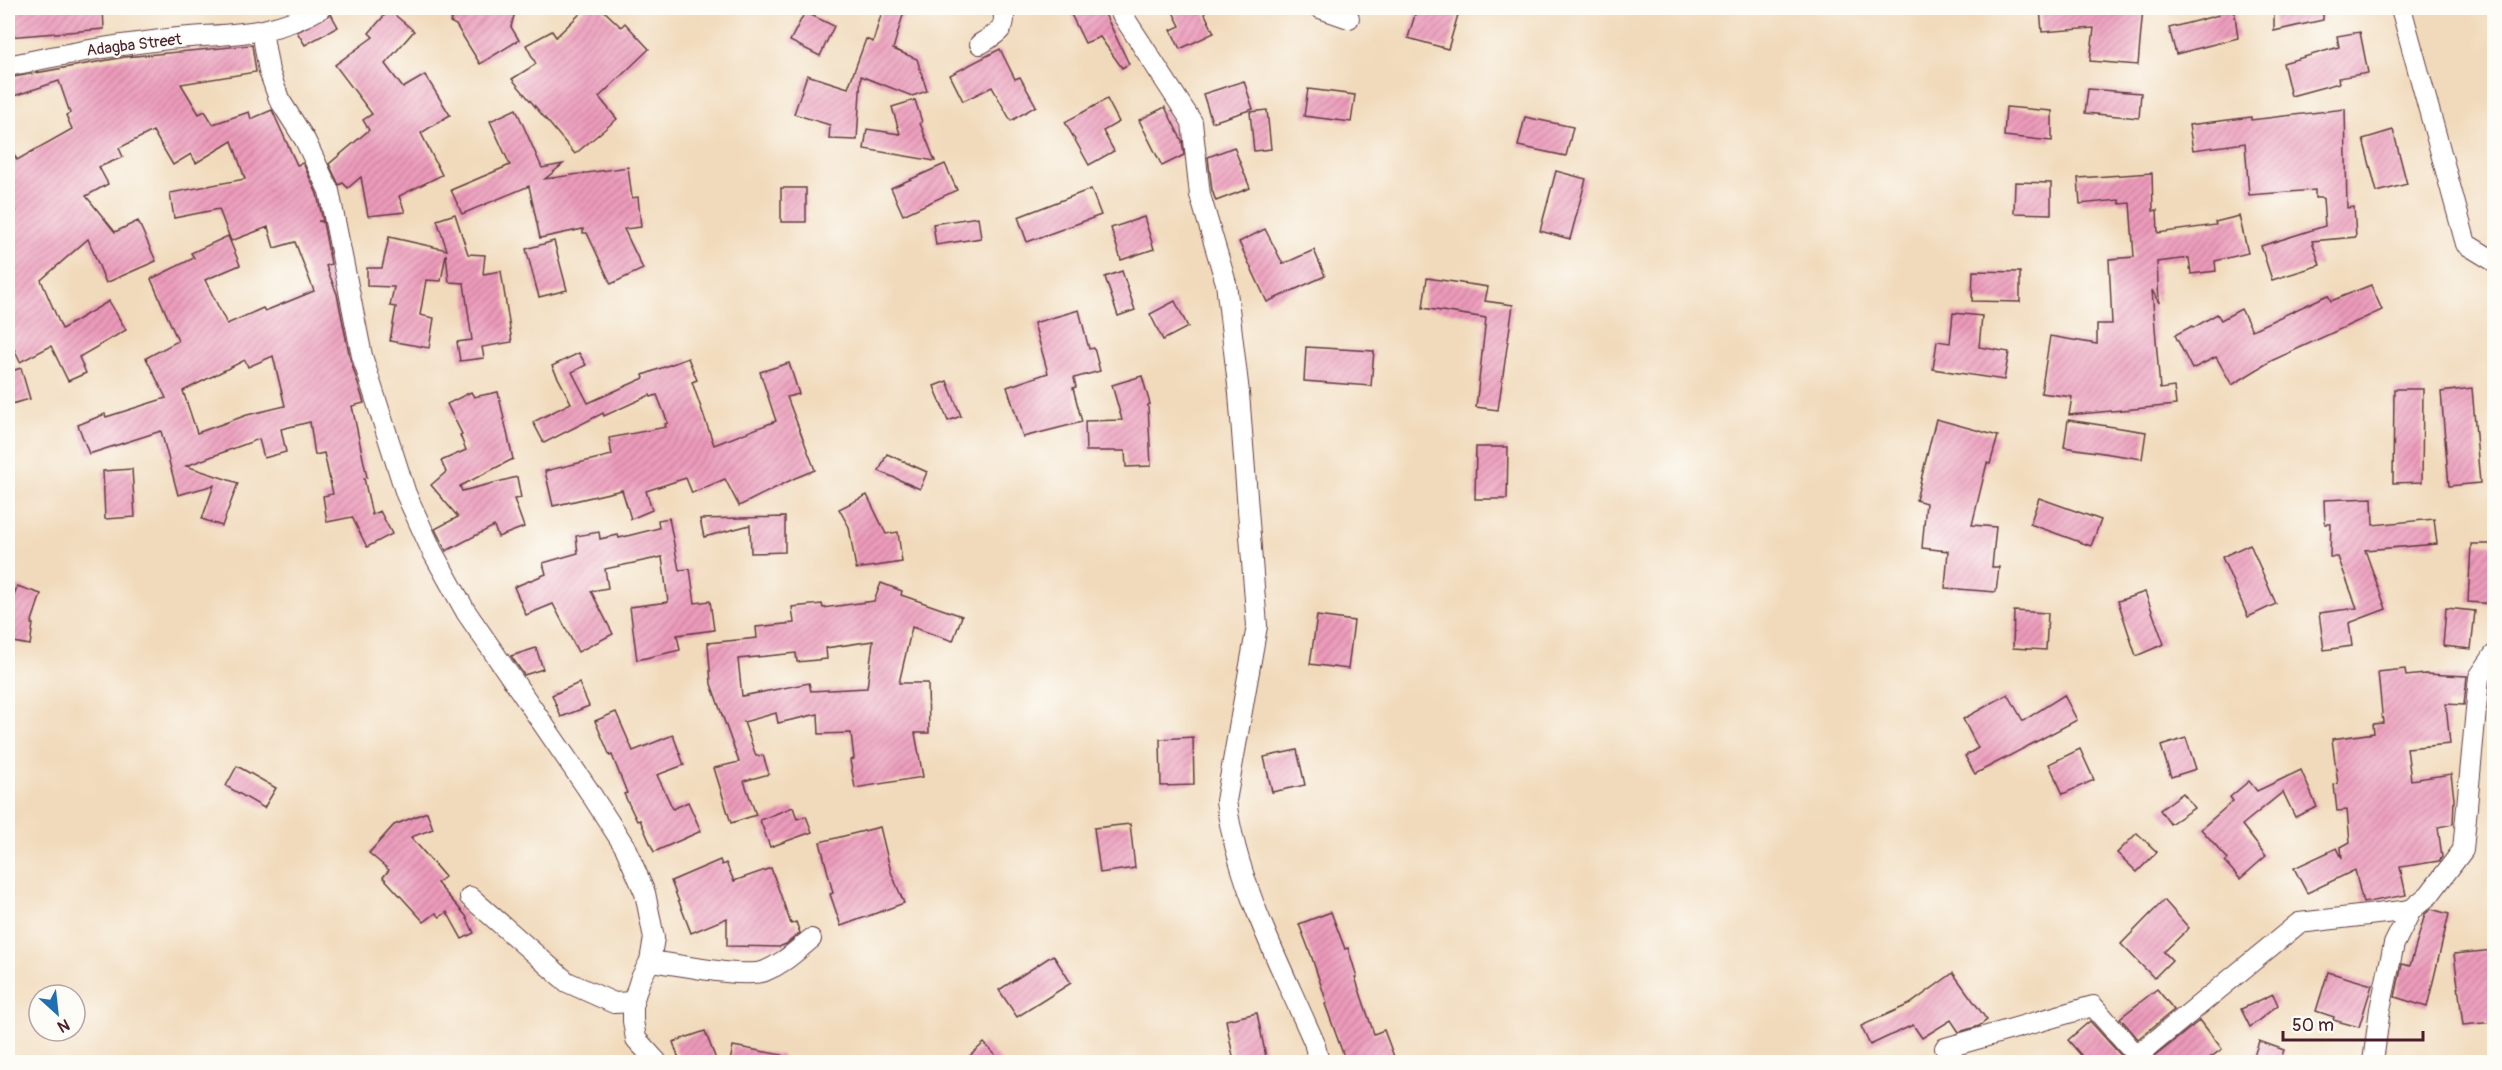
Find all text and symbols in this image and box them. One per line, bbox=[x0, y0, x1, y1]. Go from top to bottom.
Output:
street label: Adagba Street bbox=[85, 29, 183, 61]
north arrow bbox=[27, 983, 87, 1043]
scale bar bbox=[2283, 1004, 2422, 1042]
text: N bbox=[54, 1014, 73, 1037]
text: 50 m bbox=[2292, 1014, 2334, 1037]

